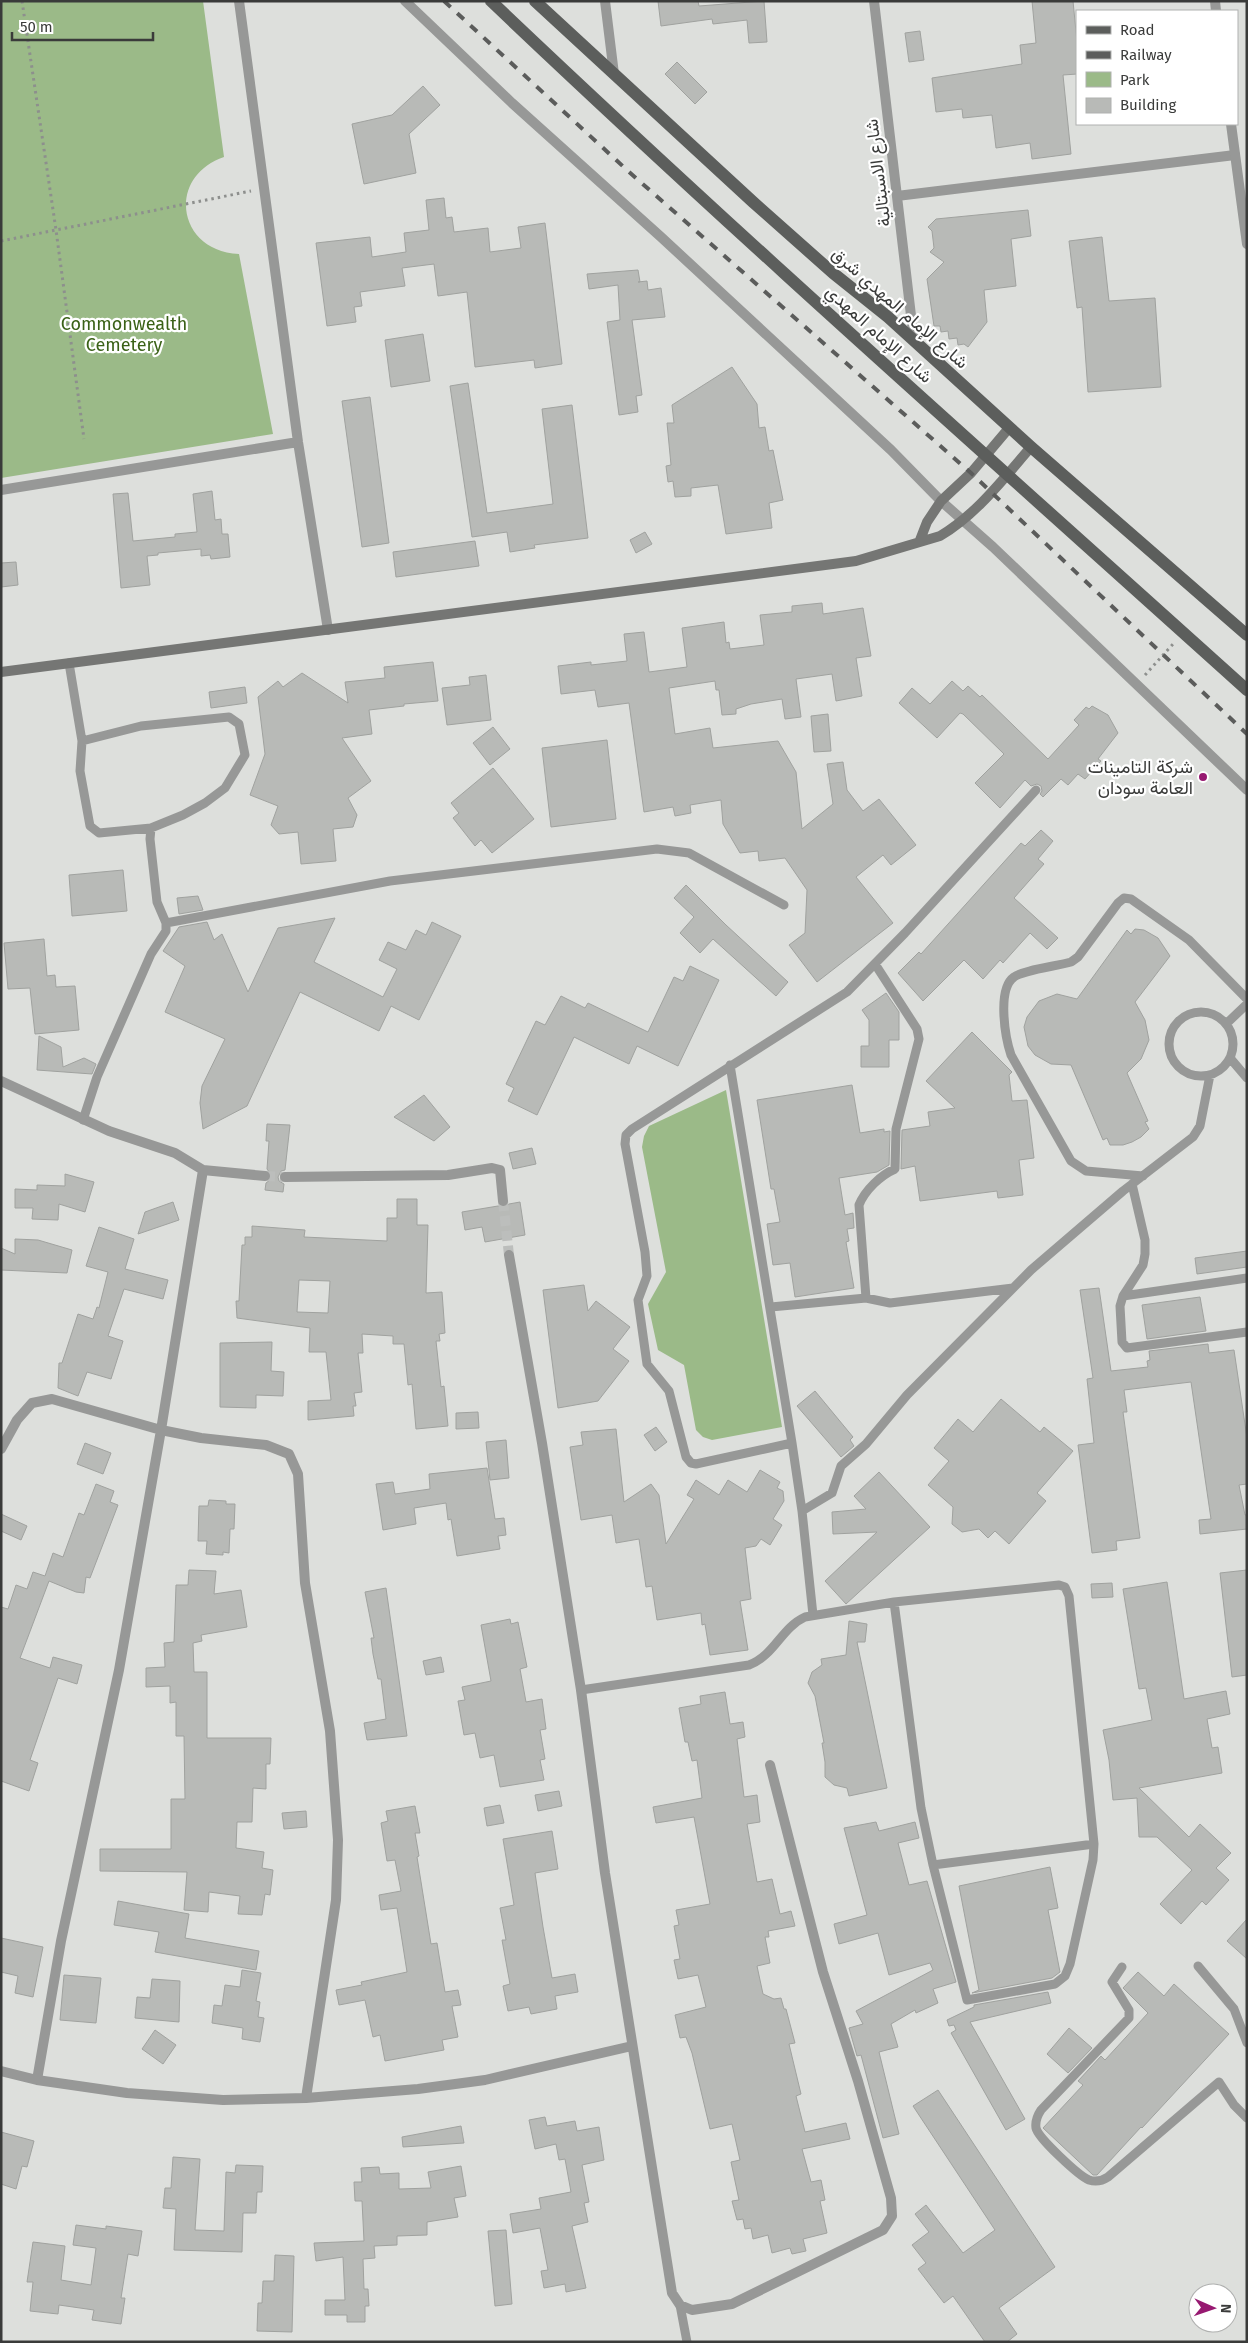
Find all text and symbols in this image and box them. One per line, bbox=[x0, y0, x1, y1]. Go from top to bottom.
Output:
scale bar bbox=[12, 10, 154, 42]
legend bbox=[1076, 10, 1238, 125]
text: 50 m bbox=[20, 18, 53, 36]
text: Road bbox=[1120, 21, 1155, 39]
text: Railway bbox=[1120, 46, 1172, 64]
text: Park bbox=[1120, 71, 1150, 89]
text: Building bbox=[1120, 96, 1176, 114]
street label: شارع الاسبتالية bbox=[860, 118, 897, 228]
street label: شارع الإمام المهدي شرق bbox=[827, 243, 973, 373]
street label: شارع الإمام المهدي bbox=[821, 280, 937, 388]
park label: Commonwealth Cemetery bbox=[61, 313, 187, 356]
place label: شركة التامينات العامة سودان bbox=[1088, 756, 1193, 799]
marker: شركة التامينات العامة سودان bbox=[1197, 771, 1209, 783]
north arrow bbox=[1188, 2283, 1238, 2333]
text: N bbox=[1217, 2303, 1234, 2313]

